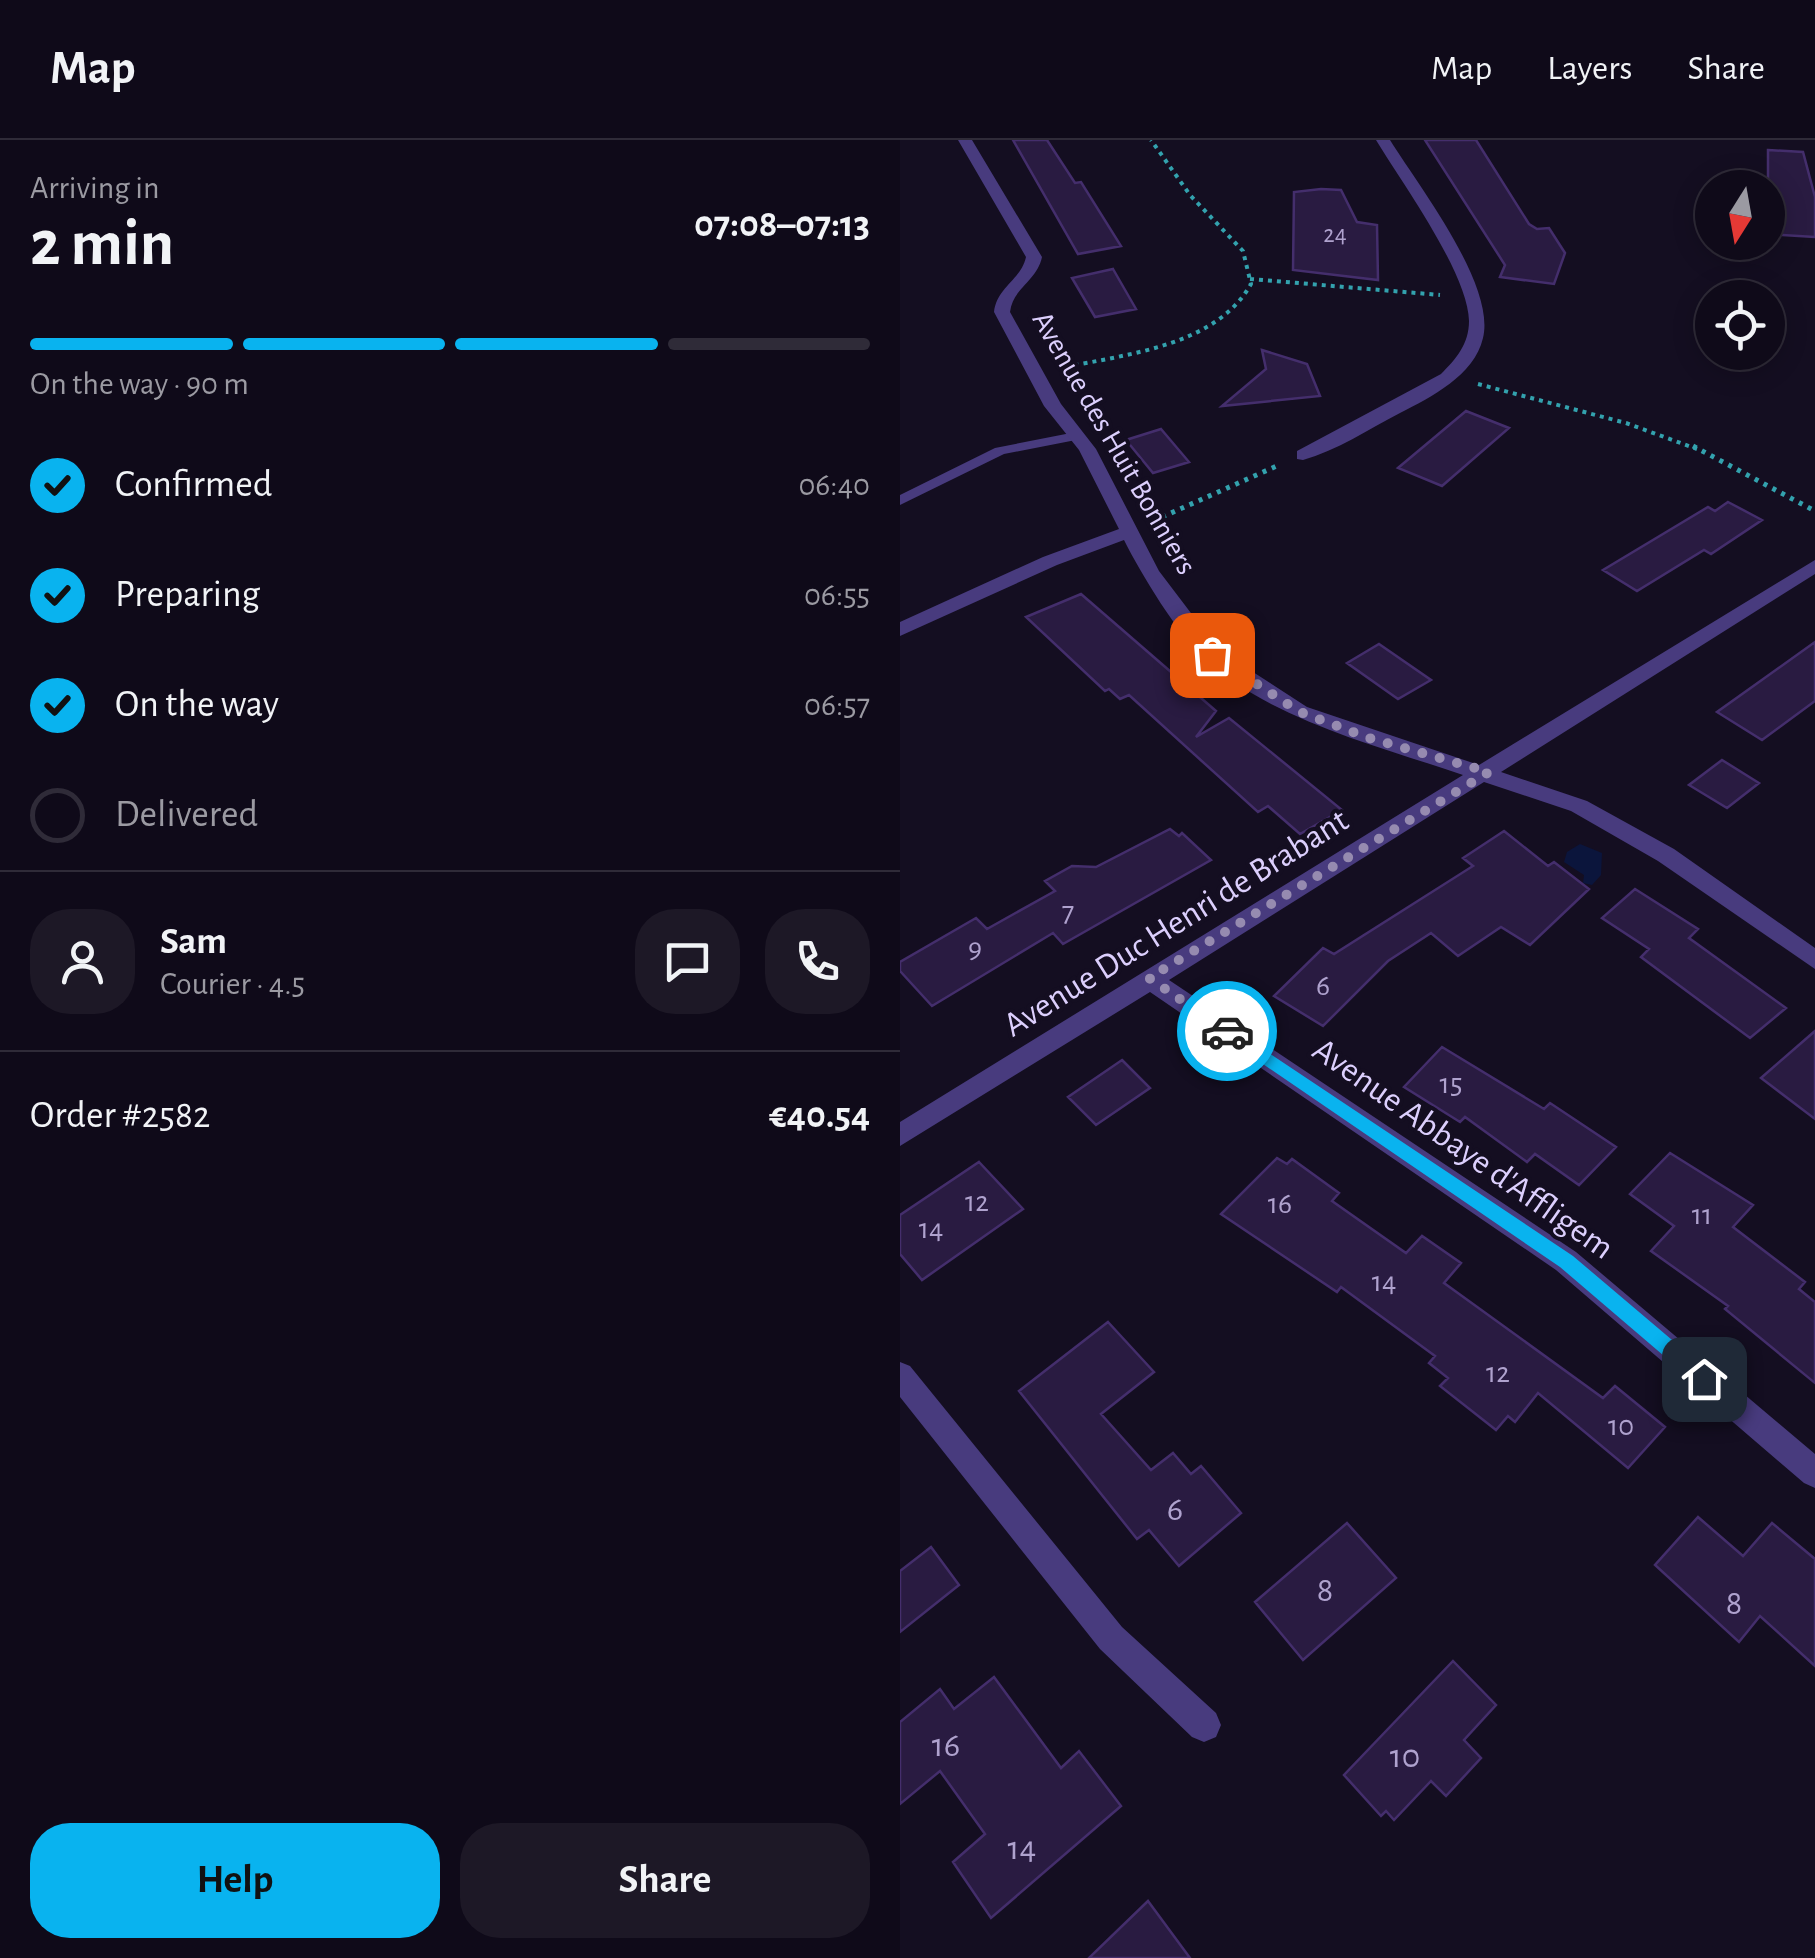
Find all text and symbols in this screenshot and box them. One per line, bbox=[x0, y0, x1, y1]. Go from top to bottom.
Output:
text: Map bbox=[50, 45, 136, 93]
text: Map bbox=[1431, 51, 1492, 86]
text: Layers bbox=[1547, 51, 1632, 86]
text: Share bbox=[1687, 51, 1765, 86]
north arrow bbox=[1695, 170, 1785, 260]
map controls bbox=[1695, 170, 1785, 370]
text: Arriving in bbox=[30, 172, 159, 204]
text: 07:08–07:13 bbox=[694, 206, 870, 244]
text: 2 min bbox=[30, 212, 174, 277]
house number: 24 bbox=[1323, 222, 1347, 247]
button: locate bbox=[1695, 280, 1785, 370]
street label: Avenue des Huit Bonniers bbox=[1027, 307, 1201, 579]
text: On the way · 90 m bbox=[30, 368, 249, 400]
icon: check bbox=[30, 458, 85, 513]
text: Confirmed bbox=[115, 466, 272, 504]
text: 06:40 bbox=[798, 469, 870, 501]
icon: check bbox=[30, 568, 85, 623]
text: Preparing bbox=[115, 576, 260, 614]
text: 06:55 bbox=[804, 579, 870, 611]
pin bbox=[1170, 613, 1255, 698]
icon: bag bbox=[1185, 628, 1240, 683]
icon: check bbox=[30, 678, 85, 733]
text: On the way bbox=[115, 686, 279, 724]
text: 06:57 bbox=[804, 689, 870, 721]
text: Delivered bbox=[115, 796, 258, 834]
street label: Avenue Duc Henri de Brabant bbox=[998, 803, 1354, 1043]
house number: 7 bbox=[1062, 897, 1074, 927]
button: person bbox=[30, 909, 135, 1014]
button: chat bbox=[635, 909, 740, 1014]
button: phone bbox=[765, 909, 870, 1014]
text: Sam bbox=[160, 923, 227, 961]
house number: 9 bbox=[968, 934, 982, 964]
text: Courier · 4.5 bbox=[160, 968, 305, 1000]
house number: 6 bbox=[1316, 971, 1330, 1001]
courier bbox=[1177, 981, 1277, 1081]
icon: car bbox=[1200, 1004, 1255, 1059]
street label: Avenue Abbaye d'Affligem bbox=[1306, 1032, 1620, 1266]
house number: 15 bbox=[1440, 1069, 1462, 1099]
text: Order #2582 bbox=[30, 1097, 210, 1135]
text: €40.54 bbox=[769, 1097, 870, 1135]
house number: 12 bbox=[965, 1187, 989, 1217]
house number: 16 bbox=[1268, 1189, 1292, 1219]
house number: 11 bbox=[1692, 1200, 1712, 1230]
house number: 14 bbox=[919, 1214, 943, 1244]
house number: 14 bbox=[1372, 1267, 1396, 1297]
pin bbox=[1662, 1337, 1747, 1422]
icon: home bbox=[1677, 1352, 1732, 1407]
house number: 12 bbox=[1486, 1358, 1510, 1388]
house number: 10 bbox=[1608, 1411, 1634, 1441]
house number: 6 bbox=[1167, 1492, 1183, 1527]
house number: 8 bbox=[1317, 1573, 1333, 1608]
house number: 8 bbox=[1726, 1586, 1742, 1621]
house number: 16 bbox=[932, 1728, 960, 1763]
house number: 10 bbox=[1390, 1739, 1420, 1774]
button: Help bbox=[30, 1823, 440, 1938]
button: Share bbox=[460, 1823, 870, 1938]
house number: 14 bbox=[1008, 1831, 1036, 1866]

